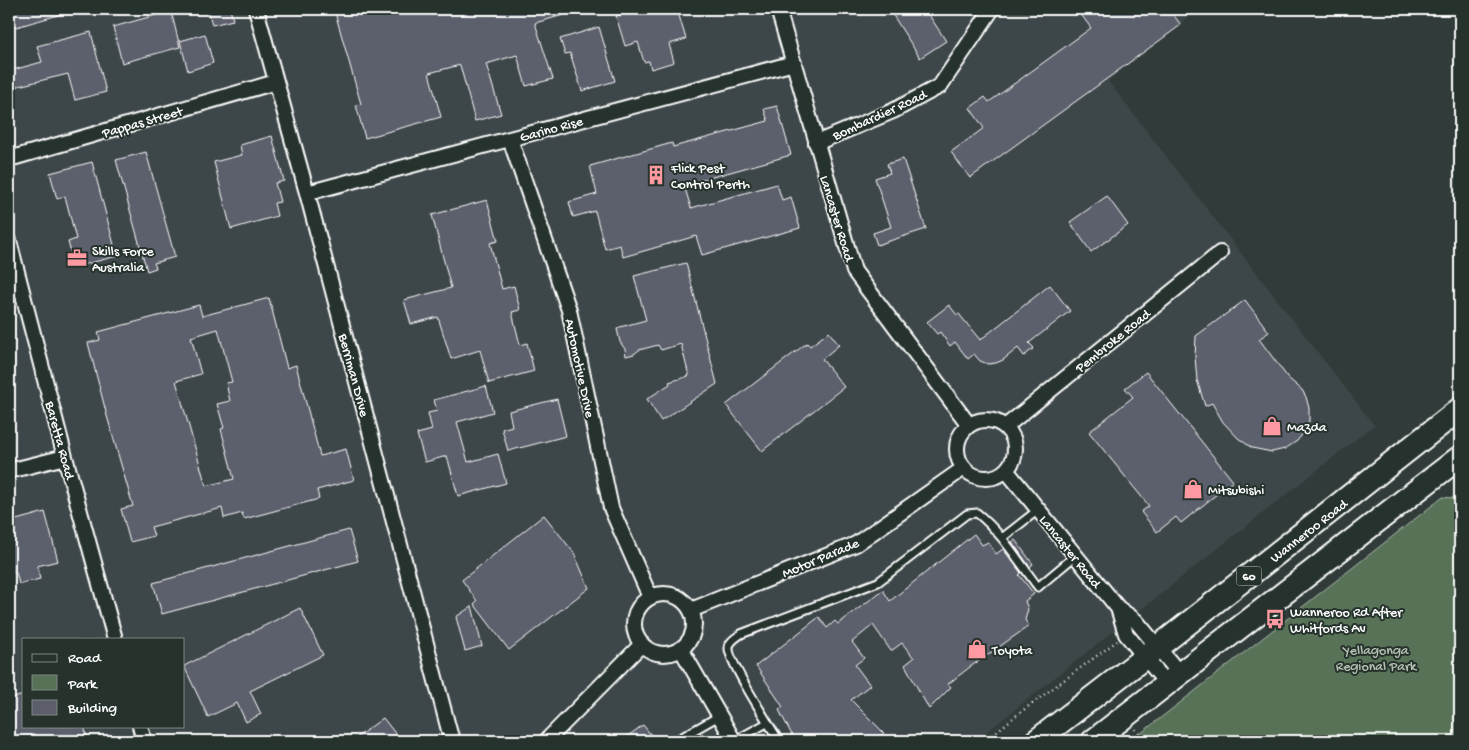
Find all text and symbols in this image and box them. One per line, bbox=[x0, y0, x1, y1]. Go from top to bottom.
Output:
street label: Bombardier Road bbox=[829, 86, 931, 146]
street label: Pappas Street bbox=[100, 103, 186, 143]
street label: Garino Rise bbox=[518, 114, 586, 147]
place label: Flick Pest Control Perth bbox=[670, 161, 750, 194]
building icon: Flick Pest Control Perth bbox=[645, 164, 667, 186]
street label: Lancaster Road bbox=[814, 174, 857, 265]
place label: Skills Force Australia bbox=[92, 244, 155, 277]
office icon: Skills Force Australia bbox=[66, 247, 88, 269]
street label: Pembroke Road bbox=[1072, 305, 1156, 378]
street label: Automotive Drive bbox=[560, 317, 598, 420]
street label: Berriman Drive bbox=[333, 331, 372, 420]
street label: Baretta Road bbox=[40, 399, 78, 483]
shop icon: Mazda bbox=[1261, 415, 1283, 437]
place label: Mazda bbox=[1287, 420, 1328, 437]
shop icon: Mitsubishi bbox=[1182, 478, 1204, 500]
place label: Mitsubishi bbox=[1208, 483, 1264, 500]
street label: Wanneroo Road bbox=[1267, 495, 1353, 567]
street label: Lancaster Road bbox=[1034, 513, 1105, 594]
street label: Motor Parade bbox=[780, 535, 863, 583]
road number: 60 bbox=[1236, 566, 1262, 586]
place label: Wanneroo Rd After Whitfords Av bbox=[1290, 605, 1403, 638]
bus stop icon: Wanneroo Rd After Whitfords Av bbox=[1264, 608, 1286, 630]
legend bbox=[22, 638, 185, 728]
shop icon: Toyota bbox=[966, 638, 988, 660]
place label: Toyota bbox=[991, 643, 1034, 660]
park label: Yellagonga Regional Park bbox=[1336, 643, 1418, 676]
text: Road bbox=[68, 650, 102, 668]
text: Park bbox=[67, 676, 98, 694]
text: Building bbox=[67, 700, 117, 718]

